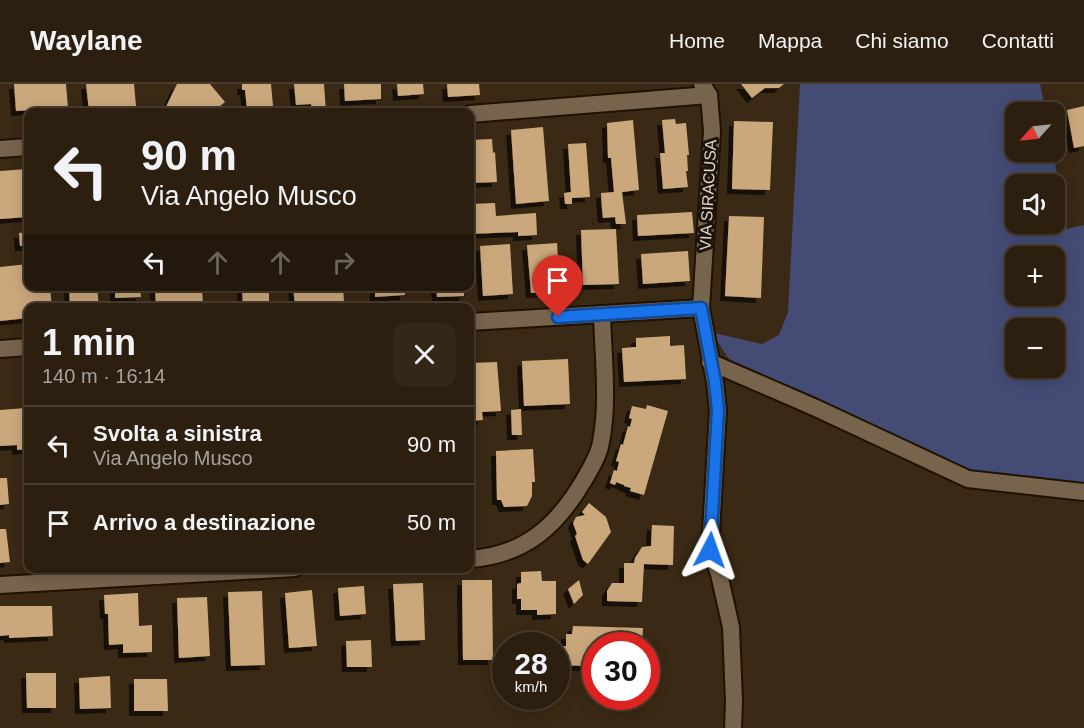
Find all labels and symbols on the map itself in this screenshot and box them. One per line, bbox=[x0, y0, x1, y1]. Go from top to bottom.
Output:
north arrow bbox=[1005, 102, 1065, 162]
street label: VIA SIRACUSA bbox=[697, 139, 719, 251]
pin bbox=[532, 255, 583, 317]
position arrow bbox=[678, 518, 742, 582]
speed limit sign: 30 bbox=[582, 632, 660, 710]

